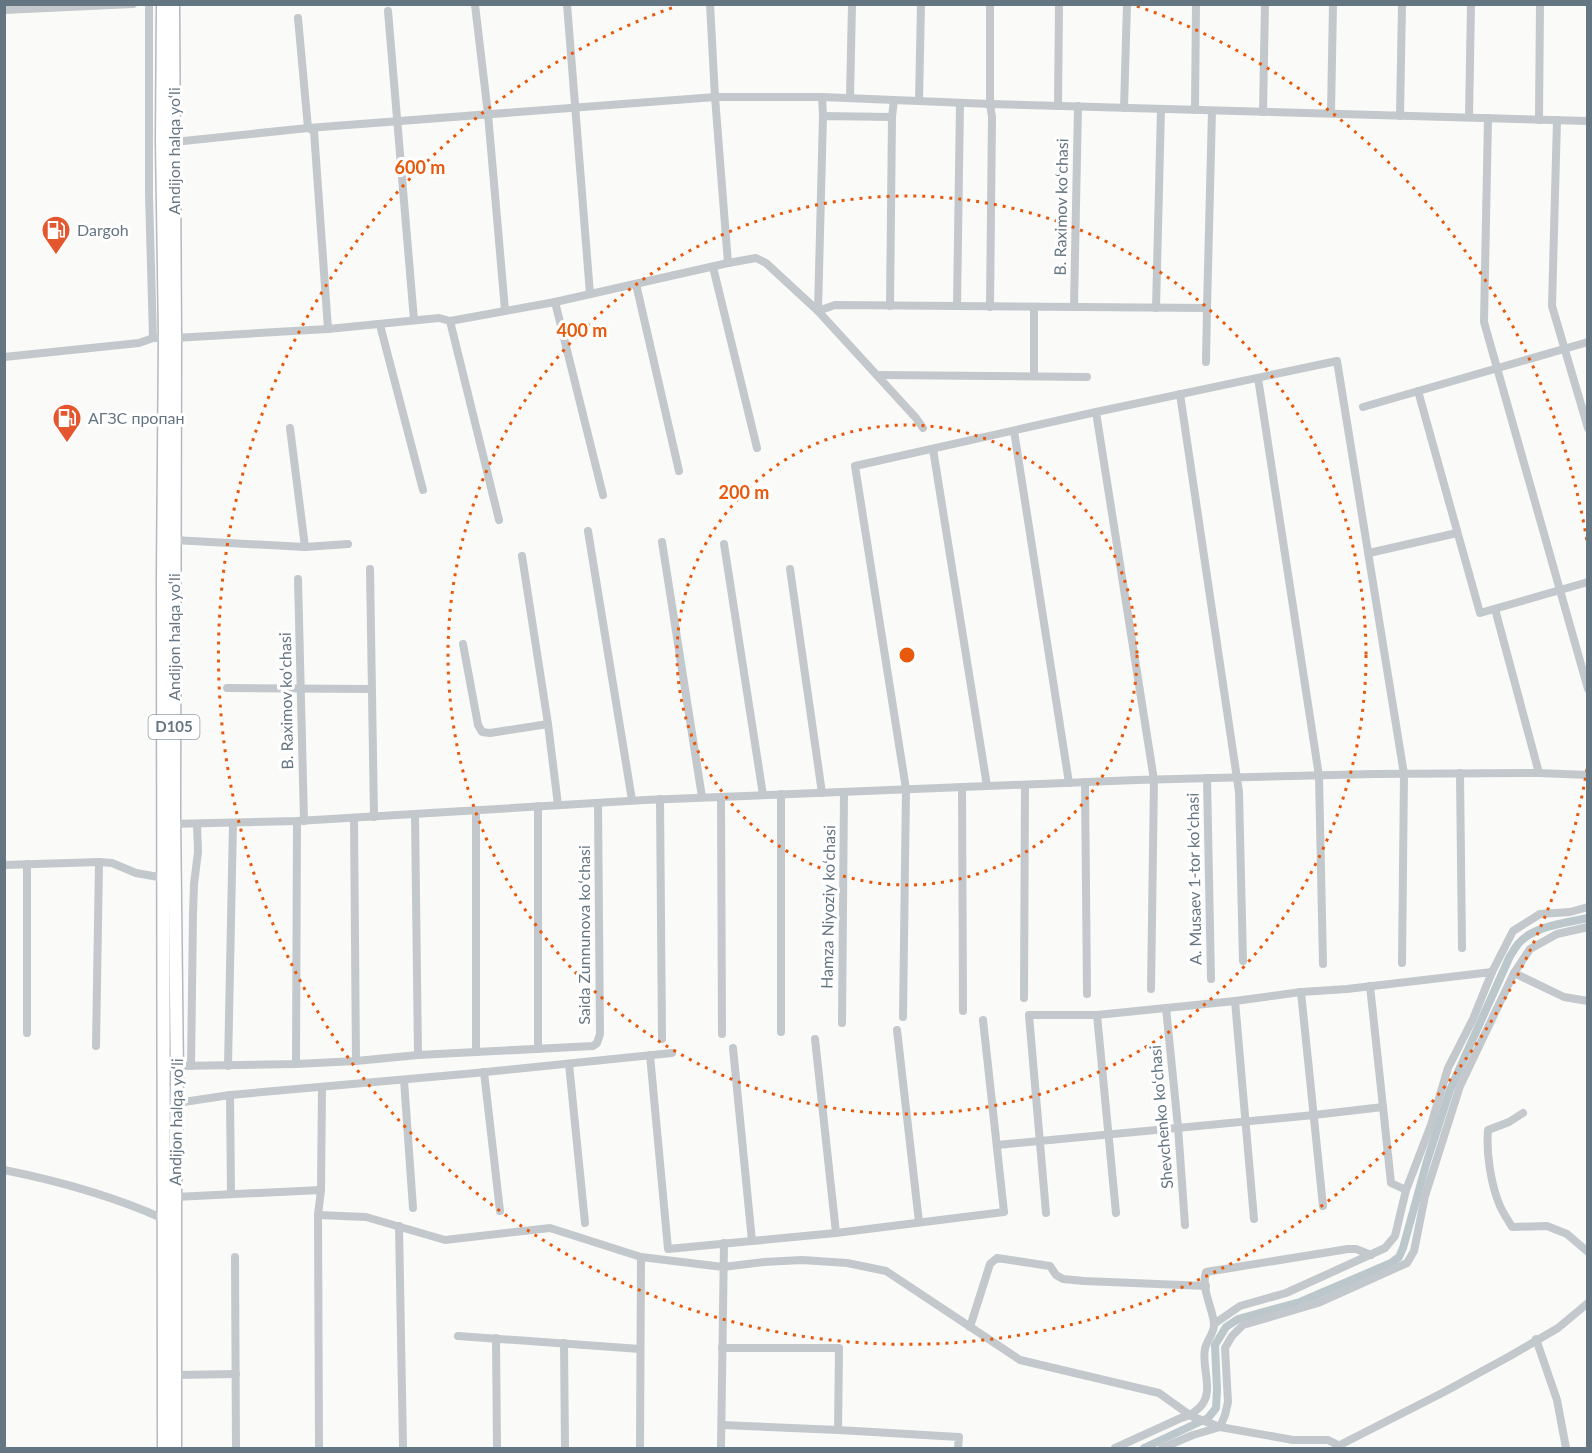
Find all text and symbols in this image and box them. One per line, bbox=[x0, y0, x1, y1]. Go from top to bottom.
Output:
street label: Andijon halqa yo‘li bbox=[164, 87, 183, 215]
street label: B. Raximov koʻchasi bbox=[1050, 138, 1071, 276]
text: 600 m bbox=[395, 156, 445, 178]
fuel station icon: Dargoh bbox=[40, 214, 72, 256]
place label: Dargoh bbox=[77, 220, 129, 239]
text: 400 m bbox=[557, 319, 607, 341]
fuel station icon: АГЗС пропан bbox=[51, 402, 83, 444]
place label: АГЗС пропан bbox=[88, 408, 184, 427]
text: 200 m bbox=[719, 481, 769, 503]
street label: Andijon halqa yo‘li bbox=[164, 573, 183, 701]
street label: B. Raximov koʻchasi bbox=[275, 632, 296, 770]
centre of rings bbox=[897, 645, 917, 665]
road number: D105 bbox=[148, 715, 200, 739]
street label: A. Musaev 1-tor koʻchasi bbox=[1182, 793, 1205, 965]
street label: Hamza Niyoziy koʻchasi bbox=[817, 825, 838, 989]
street label: Saida Zunnunova koʻchasi bbox=[574, 845, 593, 1025]
street label: Shevchenko koʻchasi bbox=[1145, 1044, 1176, 1190]
street label: Andijon halqa yo‘li bbox=[165, 1058, 186, 1186]

